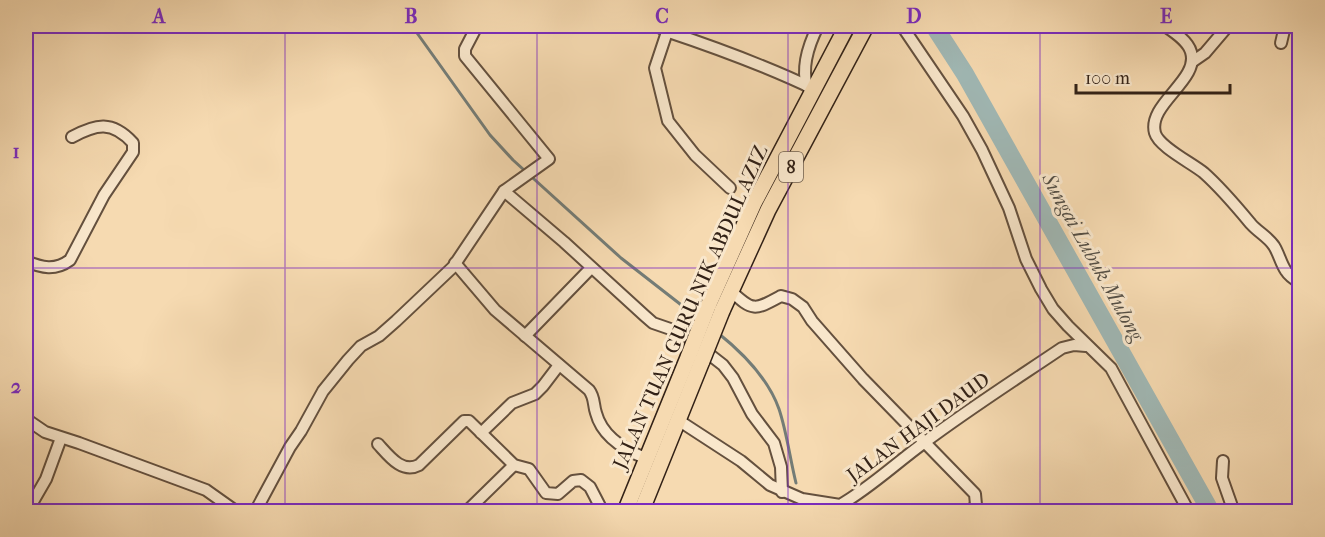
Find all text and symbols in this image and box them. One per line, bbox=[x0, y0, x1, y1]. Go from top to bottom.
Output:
text: A bbox=[151, 5, 167, 28]
text: B bbox=[404, 5, 418, 28]
text: C bbox=[655, 5, 669, 28]
text: D bbox=[906, 5, 922, 28]
text: E bbox=[1160, 5, 1172, 28]
scale bar bbox=[1076, 57, 1230, 95]
text: 100 m bbox=[1085, 68, 1130, 89]
text: 1 bbox=[12, 140, 20, 163]
street label: JALAN TUAN GURU NIK ABDUL AZIZ bbox=[607, 141, 773, 475]
road number: 8 bbox=[779, 152, 803, 182]
water label: Sungai Lubuk Mulong bbox=[1036, 168, 1150, 346]
street label: JALAN HAJI DAUD bbox=[841, 368, 994, 488]
text: 2 bbox=[11, 375, 21, 398]

